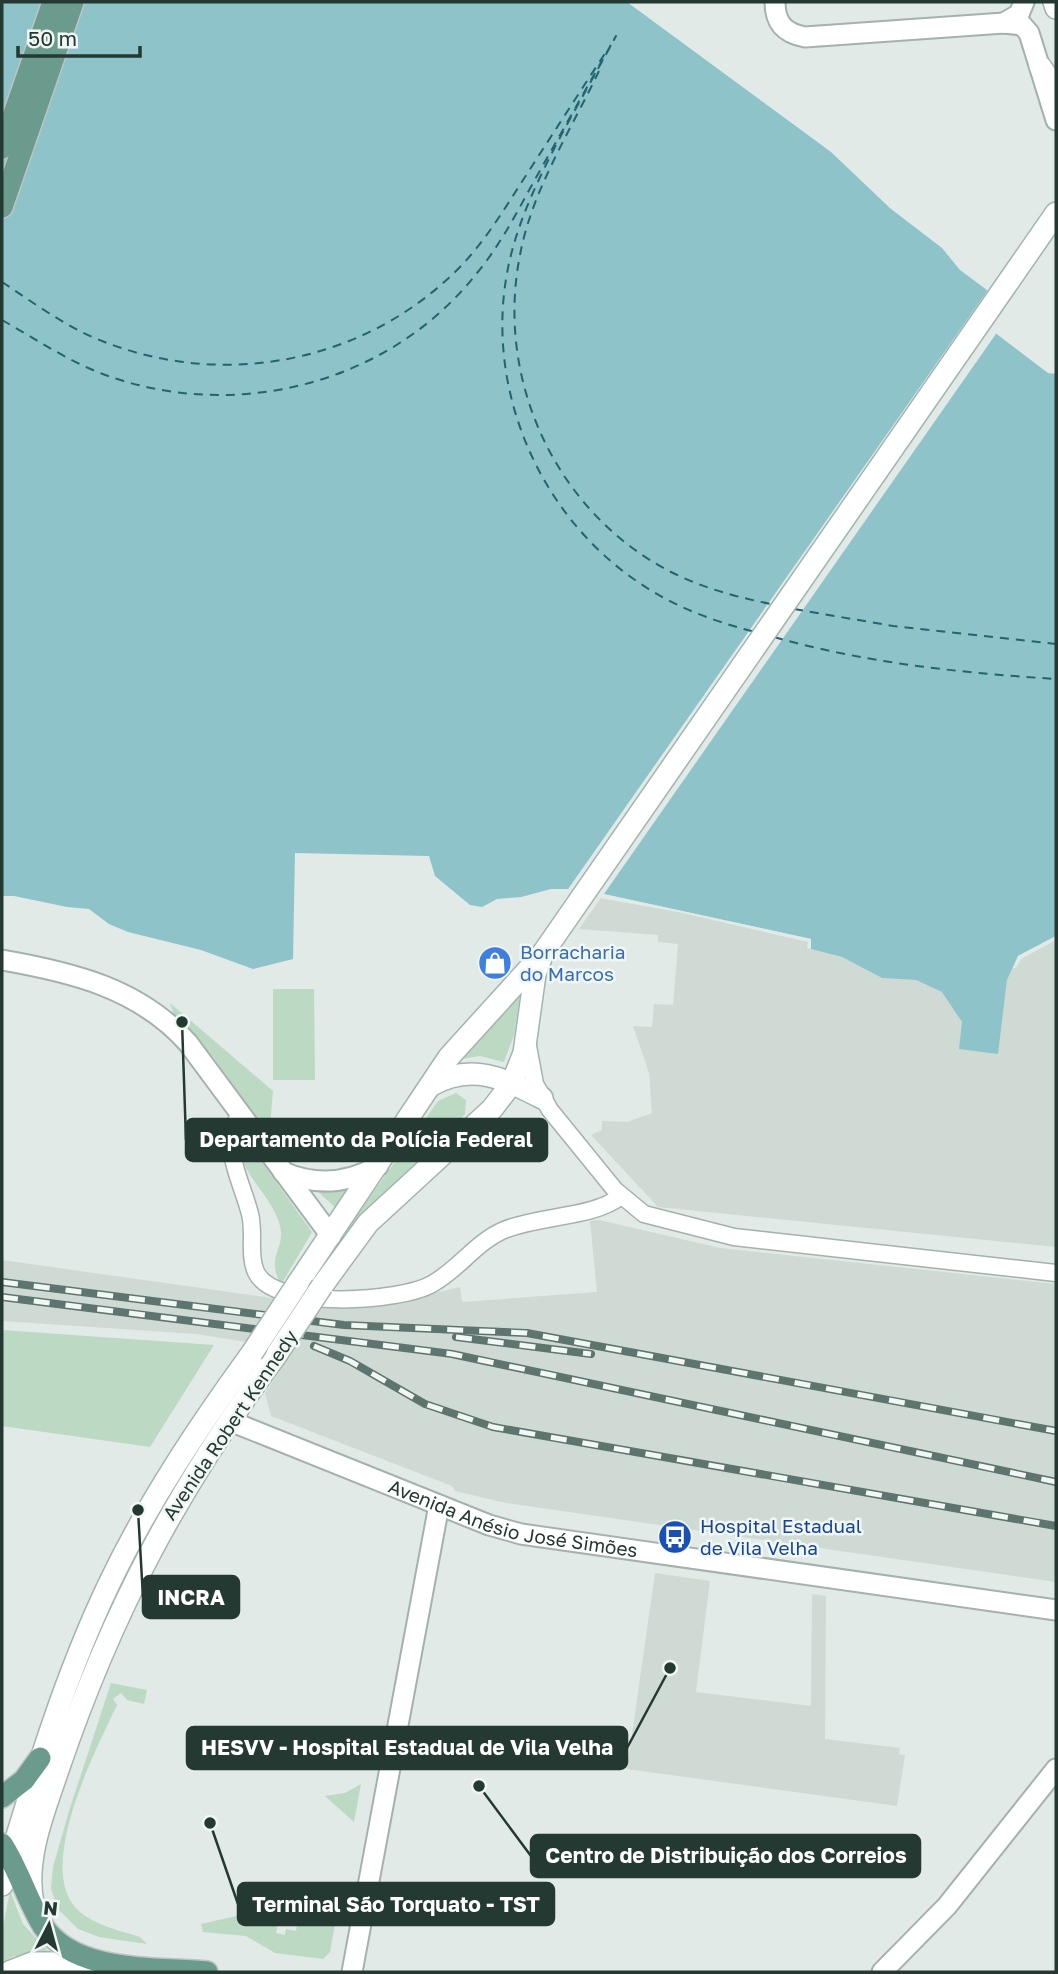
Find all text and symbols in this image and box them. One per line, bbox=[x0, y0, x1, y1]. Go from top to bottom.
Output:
scale bar bbox=[18, 14, 140, 58]
text: 50 m bbox=[28, 25, 77, 51]
place label: Borracharia do Marcos bbox=[520, 940, 626, 985]
shop icon: Borracharia do Marcos bbox=[476, 944, 514, 982]
callout: Departamento da Polícia Federal bbox=[186, 1119, 547, 1161]
text: Departamento da Polícia Federal bbox=[199, 1126, 533, 1152]
street label: Avenida Robert Kennedy bbox=[157, 1325, 302, 1524]
street label: Avenida Anésio José Simões bbox=[385, 1474, 639, 1561]
place label: Hospital Estadual de Vila Velha bbox=[700, 1514, 862, 1559]
bus stop icon: Hospital Estadual de Vila Velha bbox=[656, 1518, 694, 1556]
callout: INCRA bbox=[143, 1576, 239, 1618]
text: INCRA bbox=[157, 1584, 225, 1610]
callout: HESVV - Hospital Estadual de Vila Velha bbox=[187, 1727, 627, 1769]
text: HESVV - Hospital Estadual de Vila Velha bbox=[201, 1734, 613, 1760]
callout: Centro de Distribuição dos Correios bbox=[531, 1835, 920, 1877]
text: Centro de Distribuição dos Correios bbox=[545, 1842, 907, 1868]
callout: Terminal São Torquato - TST bbox=[238, 1883, 554, 1925]
north arrow bbox=[14, 1890, 84, 1960]
text: Terminal São Torquato - TST bbox=[252, 1891, 540, 1917]
text: N bbox=[42, 1895, 59, 1920]

